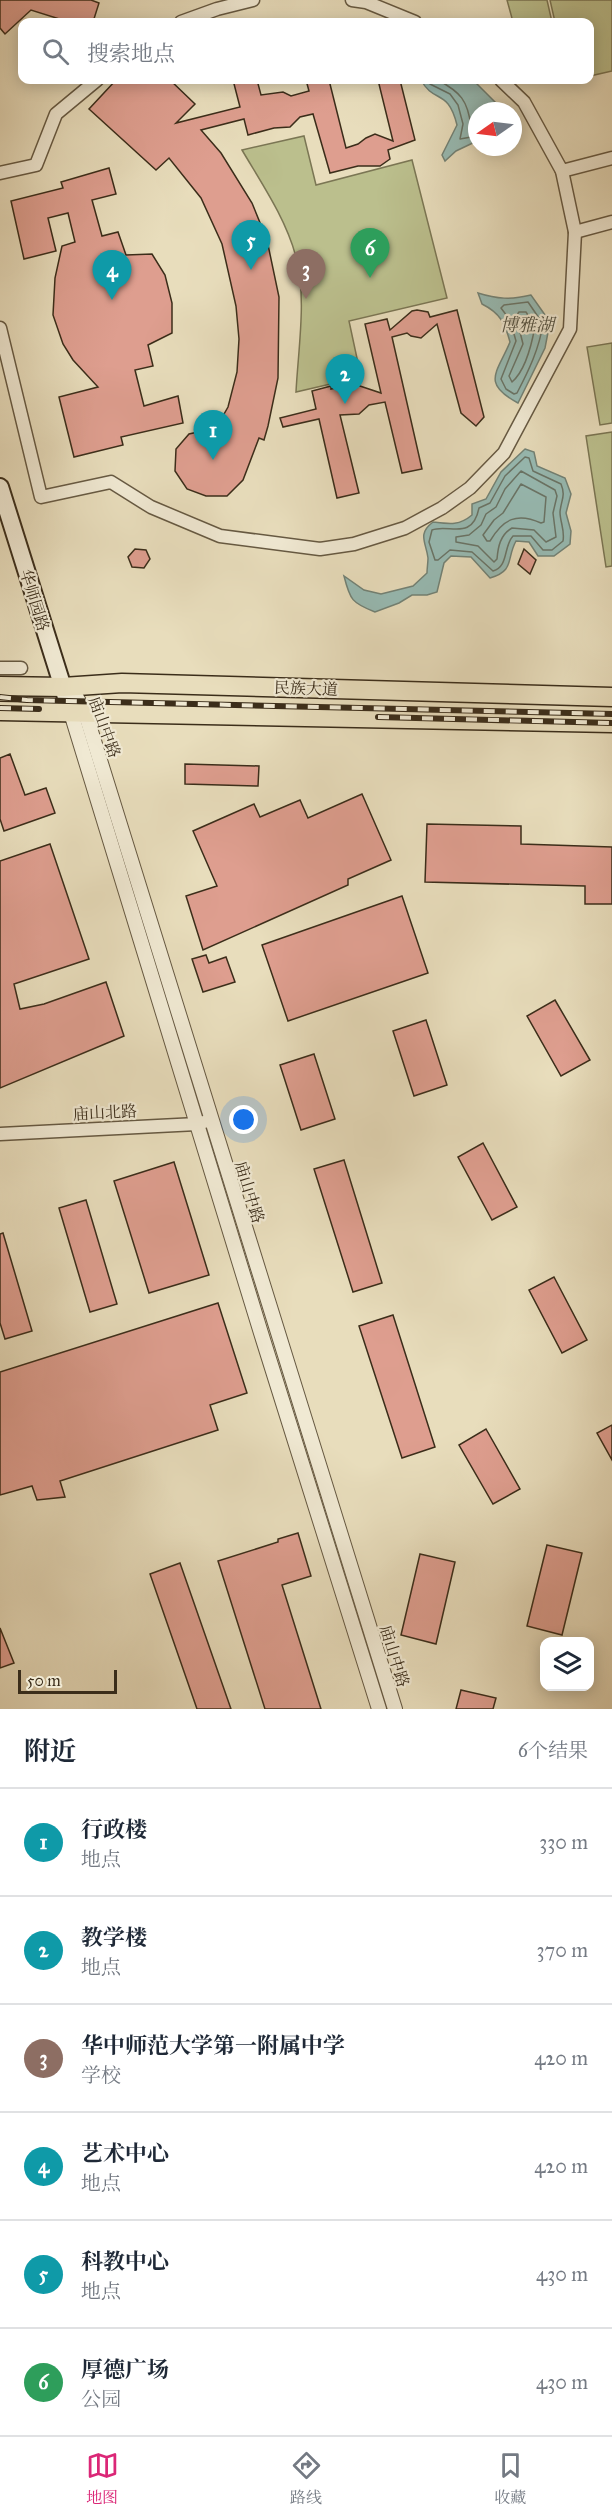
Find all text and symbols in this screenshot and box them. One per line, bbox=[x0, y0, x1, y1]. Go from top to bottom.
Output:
search box bbox=[18, 18, 594, 84]
icon: search bbox=[39, 35, 72, 68]
text: 搜索地点 bbox=[87, 40, 175, 67]
north arrow bbox=[468, 102, 522, 156]
pin: 5 bbox=[232, 220, 270, 270]
pin: 6 bbox=[350, 228, 389, 278]
pin: 4 bbox=[92, 250, 132, 300]
pin: 3 bbox=[286, 250, 326, 299]
water label: 博雅湖 bbox=[500, 314, 557, 336]
pin: 2 bbox=[326, 354, 364, 404]
pin: 1 bbox=[194, 410, 232, 460]
street label: 华师园路 bbox=[16, 567, 53, 634]
street label: 民族大道 bbox=[274, 678, 338, 699]
street label: 庙山中路 bbox=[85, 694, 124, 760]
street label: 庙山北路 bbox=[73, 1101, 137, 1124]
your location bbox=[229, 1105, 258, 1134]
street label: 庙山中路 bbox=[231, 1159, 268, 1226]
street label: 庙山中路 bbox=[376, 1623, 413, 1690]
map controls bbox=[540, 1637, 594, 1691]
button: layers bbox=[540, 1637, 594, 1691]
scale bar bbox=[18, 1667, 117, 1694]
text: 50 m bbox=[27, 1671, 61, 1690]
text: 附近 bbox=[24, 1735, 76, 1767]
text: 6个结果 bbox=[518, 1738, 588, 1762]
text: 行政楼 bbox=[81, 1816, 147, 1843]
text: 1 bbox=[40, 1830, 47, 1854]
text: 330 m bbox=[539, 1830, 588, 1854]
text: 地点 bbox=[81, 1847, 121, 1871]
text: 教学楼 bbox=[81, 1924, 147, 1951]
text: 2 bbox=[39, 1938, 48, 1962]
text: 370 m bbox=[537, 1938, 588, 1962]
text: 地点 bbox=[81, 1955, 121, 1979]
text: 华中师范大学第一附属中学 bbox=[81, 2032, 345, 2059]
text: 3 bbox=[40, 2046, 48, 2070]
text: 420 m bbox=[534, 2046, 588, 2070]
text: 学校 bbox=[81, 2063, 121, 2087]
text: 艺术中心 bbox=[81, 2140, 169, 2167]
text: 4 bbox=[38, 2154, 49, 2178]
text: 420 m bbox=[534, 2154, 588, 2178]
text: 地点 bbox=[81, 2171, 121, 2195]
text: 科教中心 bbox=[81, 2248, 169, 2275]
text: 5 bbox=[39, 2262, 48, 2286]
text: 430 m bbox=[536, 2262, 588, 2286]
text: 地点 bbox=[81, 2279, 121, 2303]
text: 厚德广场 bbox=[81, 2356, 169, 2383]
text: 6 bbox=[38, 2370, 49, 2394]
text: 430 m bbox=[536, 2370, 588, 2394]
text: 公园 bbox=[81, 2387, 121, 2411]
tab: 地图 bbox=[86, 2449, 119, 2508]
tab: 路线 bbox=[290, 2449, 323, 2508]
tab: 收藏 bbox=[494, 2449, 527, 2508]

